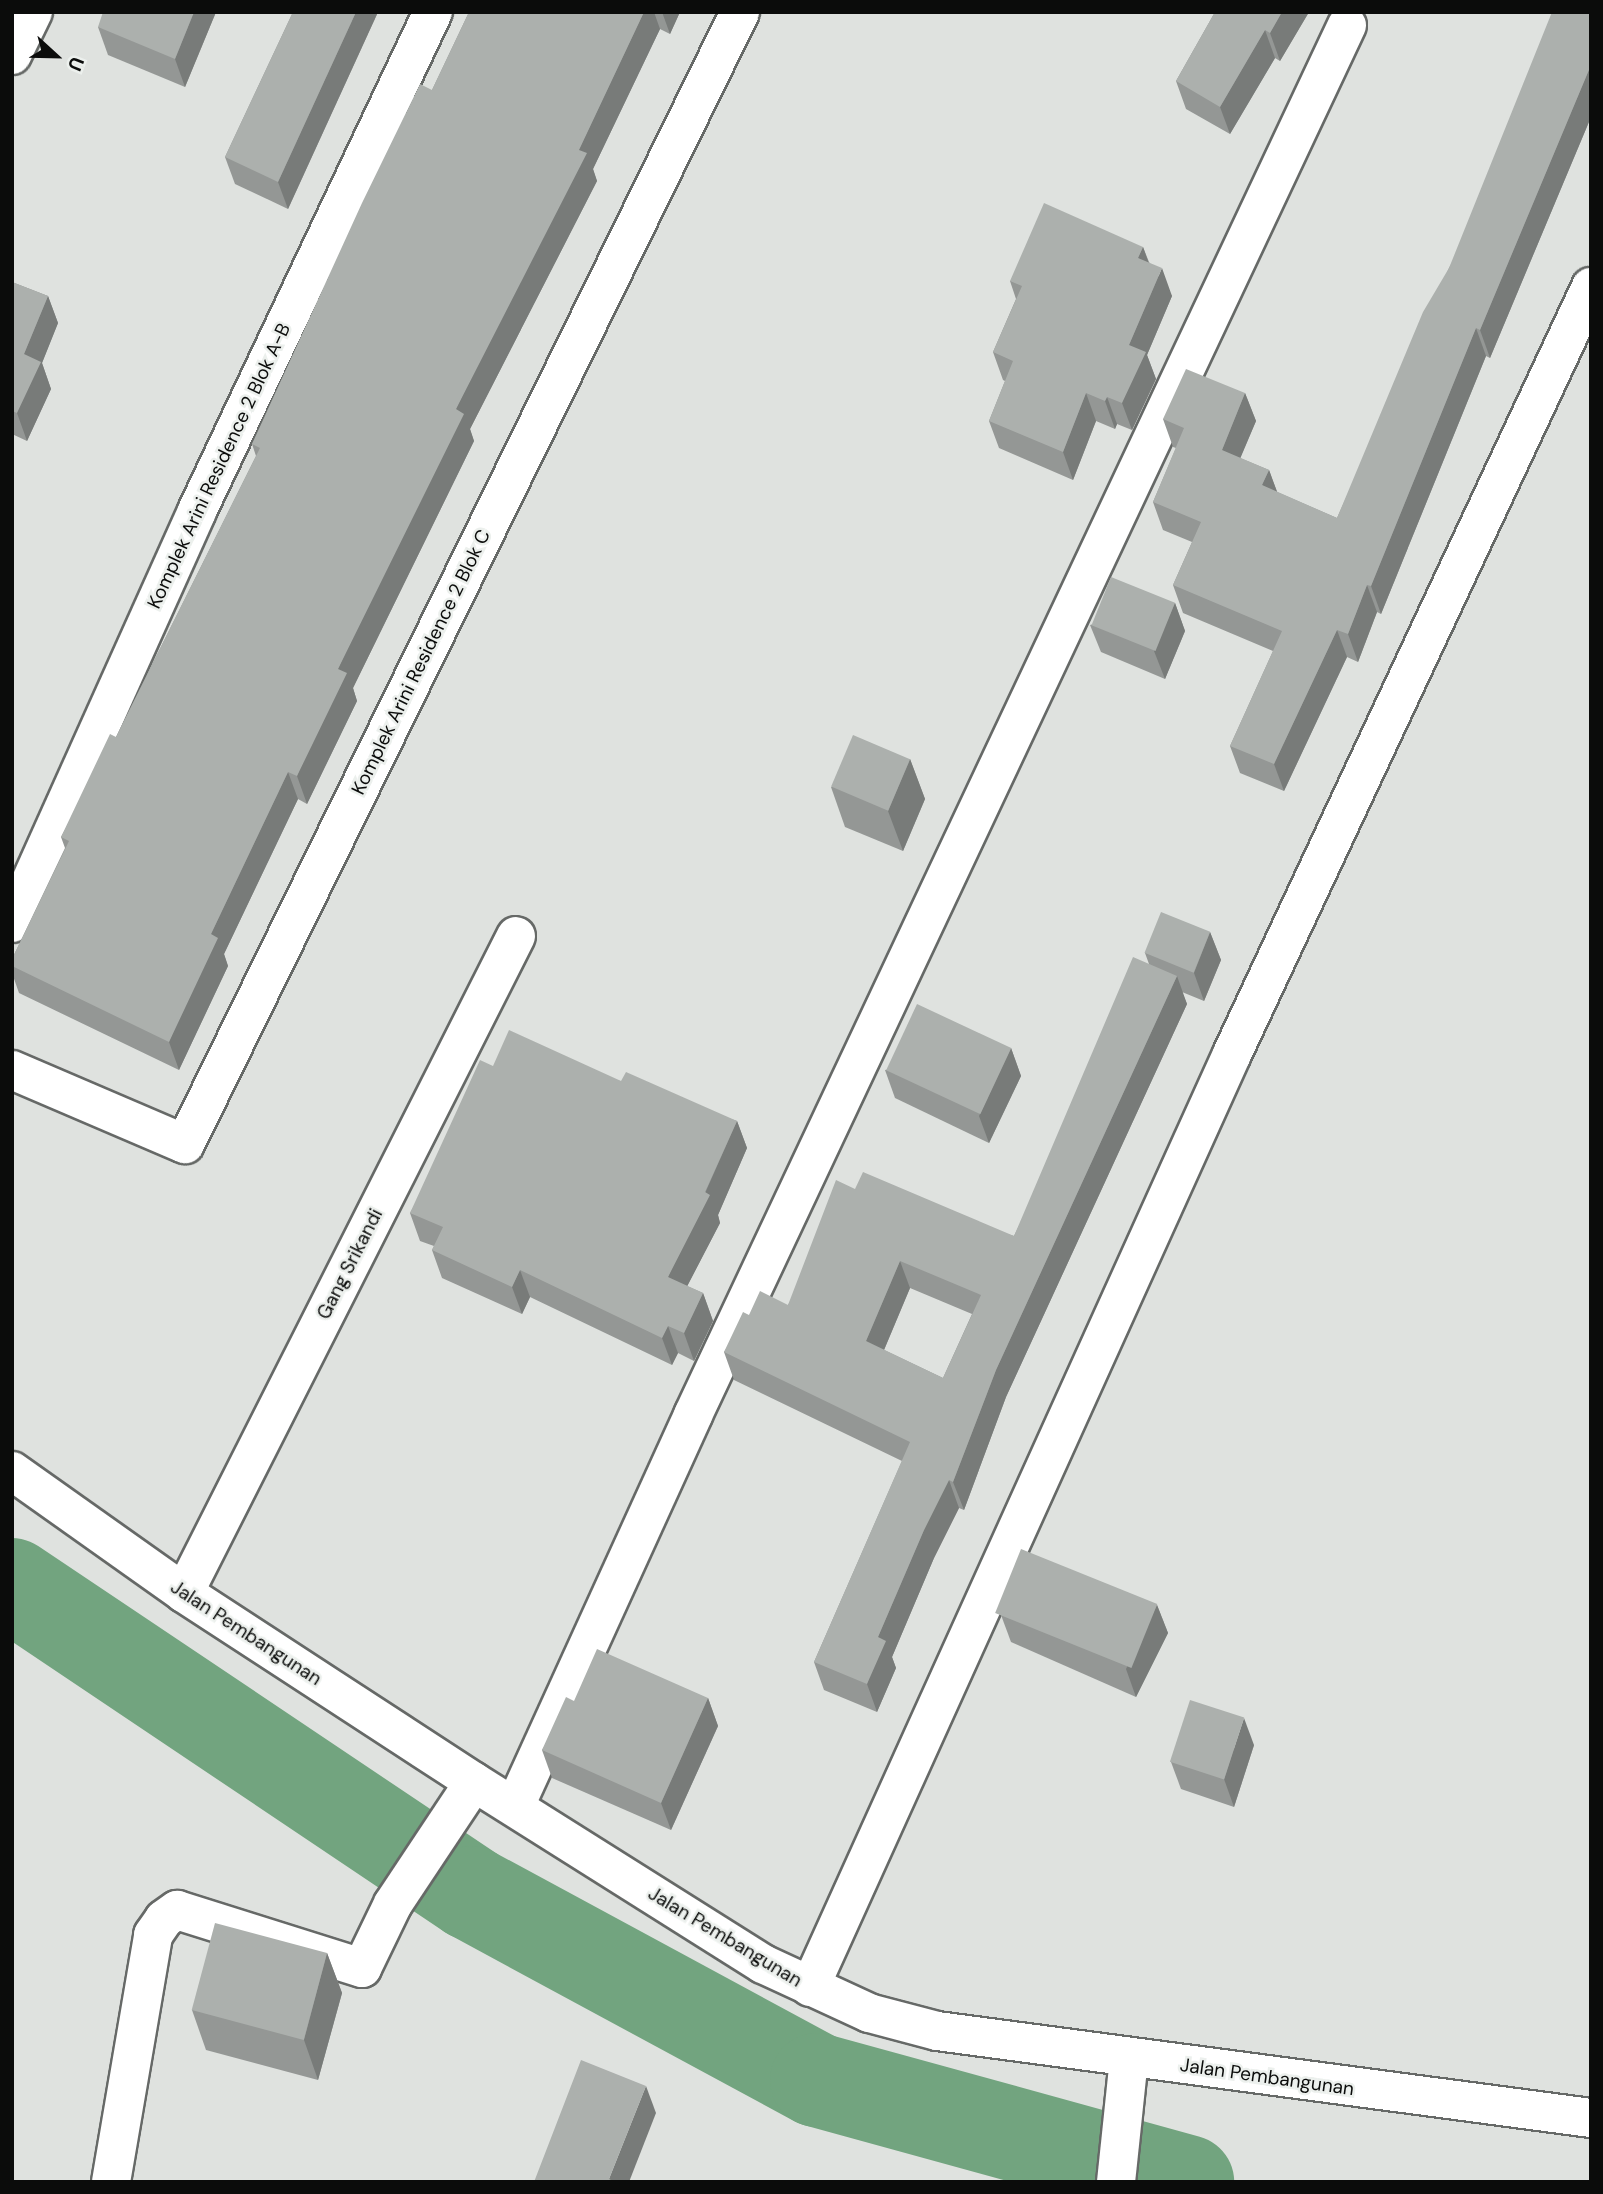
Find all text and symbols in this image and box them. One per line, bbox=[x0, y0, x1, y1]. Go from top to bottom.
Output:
north arrow bbox=[21, 21, 91, 91]
text: U bbox=[62, 53, 90, 75]
street label: Komplek Arini Residence 2 Blok A-B bbox=[143, 320, 295, 612]
street label: Komplek Arini Residence 2 Blok C bbox=[347, 526, 495, 798]
street label: Gang Srikandi bbox=[312, 1205, 388, 1323]
street label: Jalan Pembangunan bbox=[166, 1576, 326, 1690]
street label: Jalan Pembangunan bbox=[644, 1882, 806, 1992]
street label: Jalan Pembangunan bbox=[1179, 2054, 1355, 2100]

